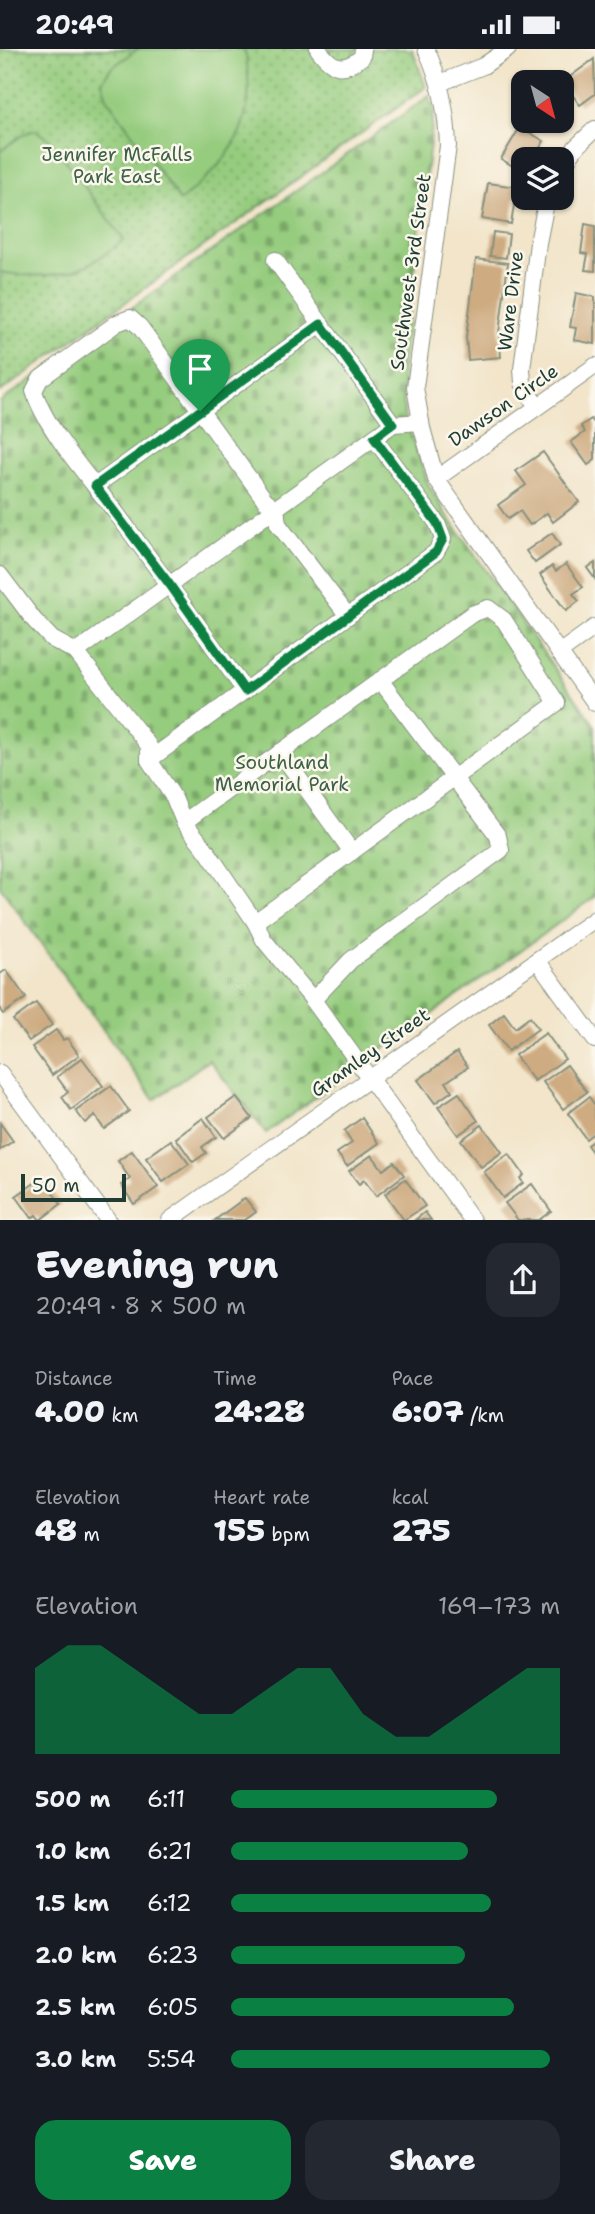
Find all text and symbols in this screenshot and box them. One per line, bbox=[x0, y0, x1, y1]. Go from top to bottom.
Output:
text: 20:49 bbox=[35, 7, 114, 42]
north arrow bbox=[511, 70, 574, 133]
map controls bbox=[511, 70, 574, 210]
park label: Jennifer McFalls Park East bbox=[41, 142, 193, 189]
button: layers bbox=[511, 147, 574, 210]
street label: Southwest 3rd Street bbox=[384, 172, 437, 372]
street label: Ware Drive bbox=[492, 250, 529, 353]
pin bbox=[170, 339, 230, 411]
icon: arrive bbox=[181, 350, 219, 388]
street label: Dawson Circle bbox=[443, 358, 563, 452]
park label: Southland Memorial Park bbox=[215, 750, 349, 797]
street label: Gramley Street bbox=[306, 1002, 435, 1103]
scale bar bbox=[21, 1171, 126, 1203]
text: 50 m bbox=[32, 1173, 80, 1198]
text: Evening run bbox=[35, 1239, 278, 1290]
button: share bbox=[486, 1243, 560, 1317]
text: 20:49 · 8 × 500 m bbox=[35, 1291, 246, 1321]
text: Distance bbox=[35, 1366, 113, 1391]
text: Time bbox=[213, 1366, 257, 1391]
text: Pace bbox=[392, 1366, 433, 1391]
text: 4.00 bbox=[35, 1391, 105, 1432]
text: 24:28 bbox=[213, 1391, 305, 1432]
text: 6:07 bbox=[392, 1391, 464, 1432]
text: km bbox=[105, 1403, 138, 1428]
text: /km bbox=[464, 1403, 504, 1428]
text: Elevation bbox=[35, 1485, 120, 1510]
text: Heart rate bbox=[213, 1485, 310, 1510]
text: kcal bbox=[392, 1485, 429, 1510]
text: 48 bbox=[35, 1510, 77, 1551]
text: 155 bbox=[213, 1510, 265, 1551]
text: 275 bbox=[392, 1510, 451, 1551]
text: m bbox=[77, 1522, 100, 1547]
text: bpm bbox=[265, 1522, 310, 1547]
text: Elevation bbox=[35, 1591, 138, 1621]
text: 169–173 m bbox=[438, 1591, 560, 1621]
text: 500 m bbox=[35, 1784, 110, 1814]
text: 6:11 bbox=[147, 1784, 185, 1814]
text: 1.0 km bbox=[35, 1836, 110, 1866]
text: 6:21 bbox=[147, 1836, 192, 1866]
text: 1.5 km bbox=[35, 1888, 109, 1918]
text: 6:12 bbox=[147, 1888, 192, 1918]
text: 2.0 km bbox=[35, 1940, 117, 1970]
text: 6:23 bbox=[147, 1940, 198, 1970]
text: 2.5 km bbox=[35, 1992, 116, 2022]
text: 6:05 bbox=[147, 1992, 198, 2022]
text: 3.0 km bbox=[35, 2044, 116, 2074]
text: 5:54 bbox=[147, 2044, 196, 2074]
button: Save bbox=[35, 2120, 291, 2200]
button: Share bbox=[305, 2120, 560, 2200]

